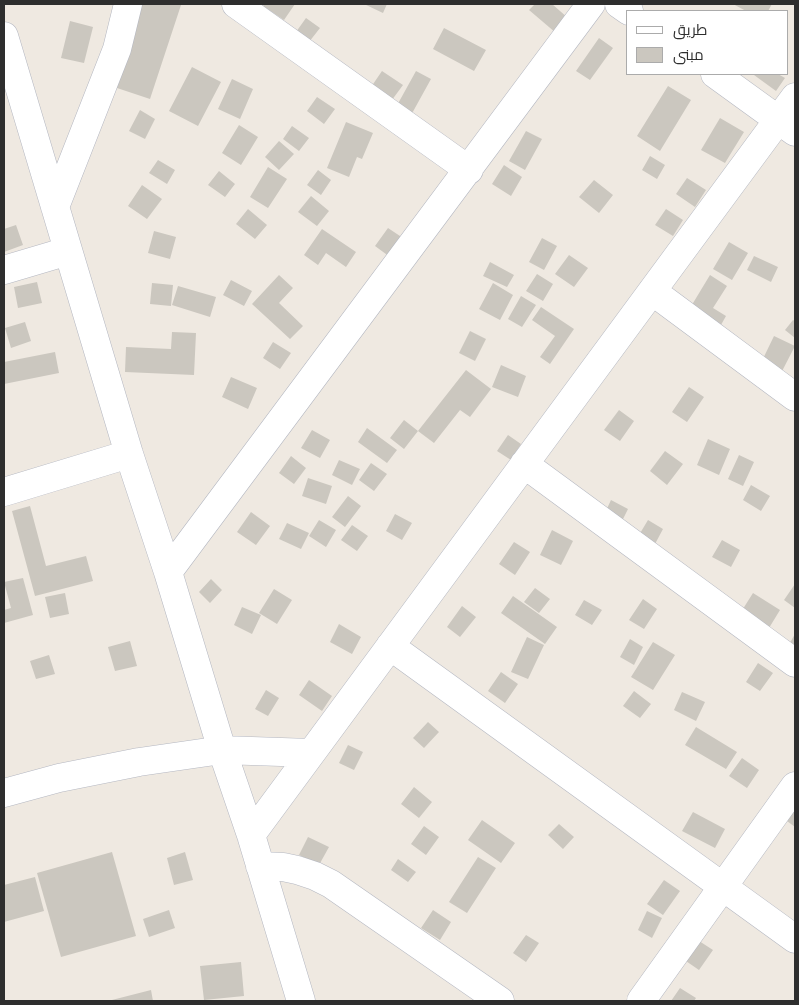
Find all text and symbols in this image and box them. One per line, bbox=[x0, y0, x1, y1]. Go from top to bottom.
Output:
legend bbox=[626, 10, 789, 75]
text: طريق bbox=[673, 20, 707, 38]
text: مبنى bbox=[673, 45, 704, 63]

